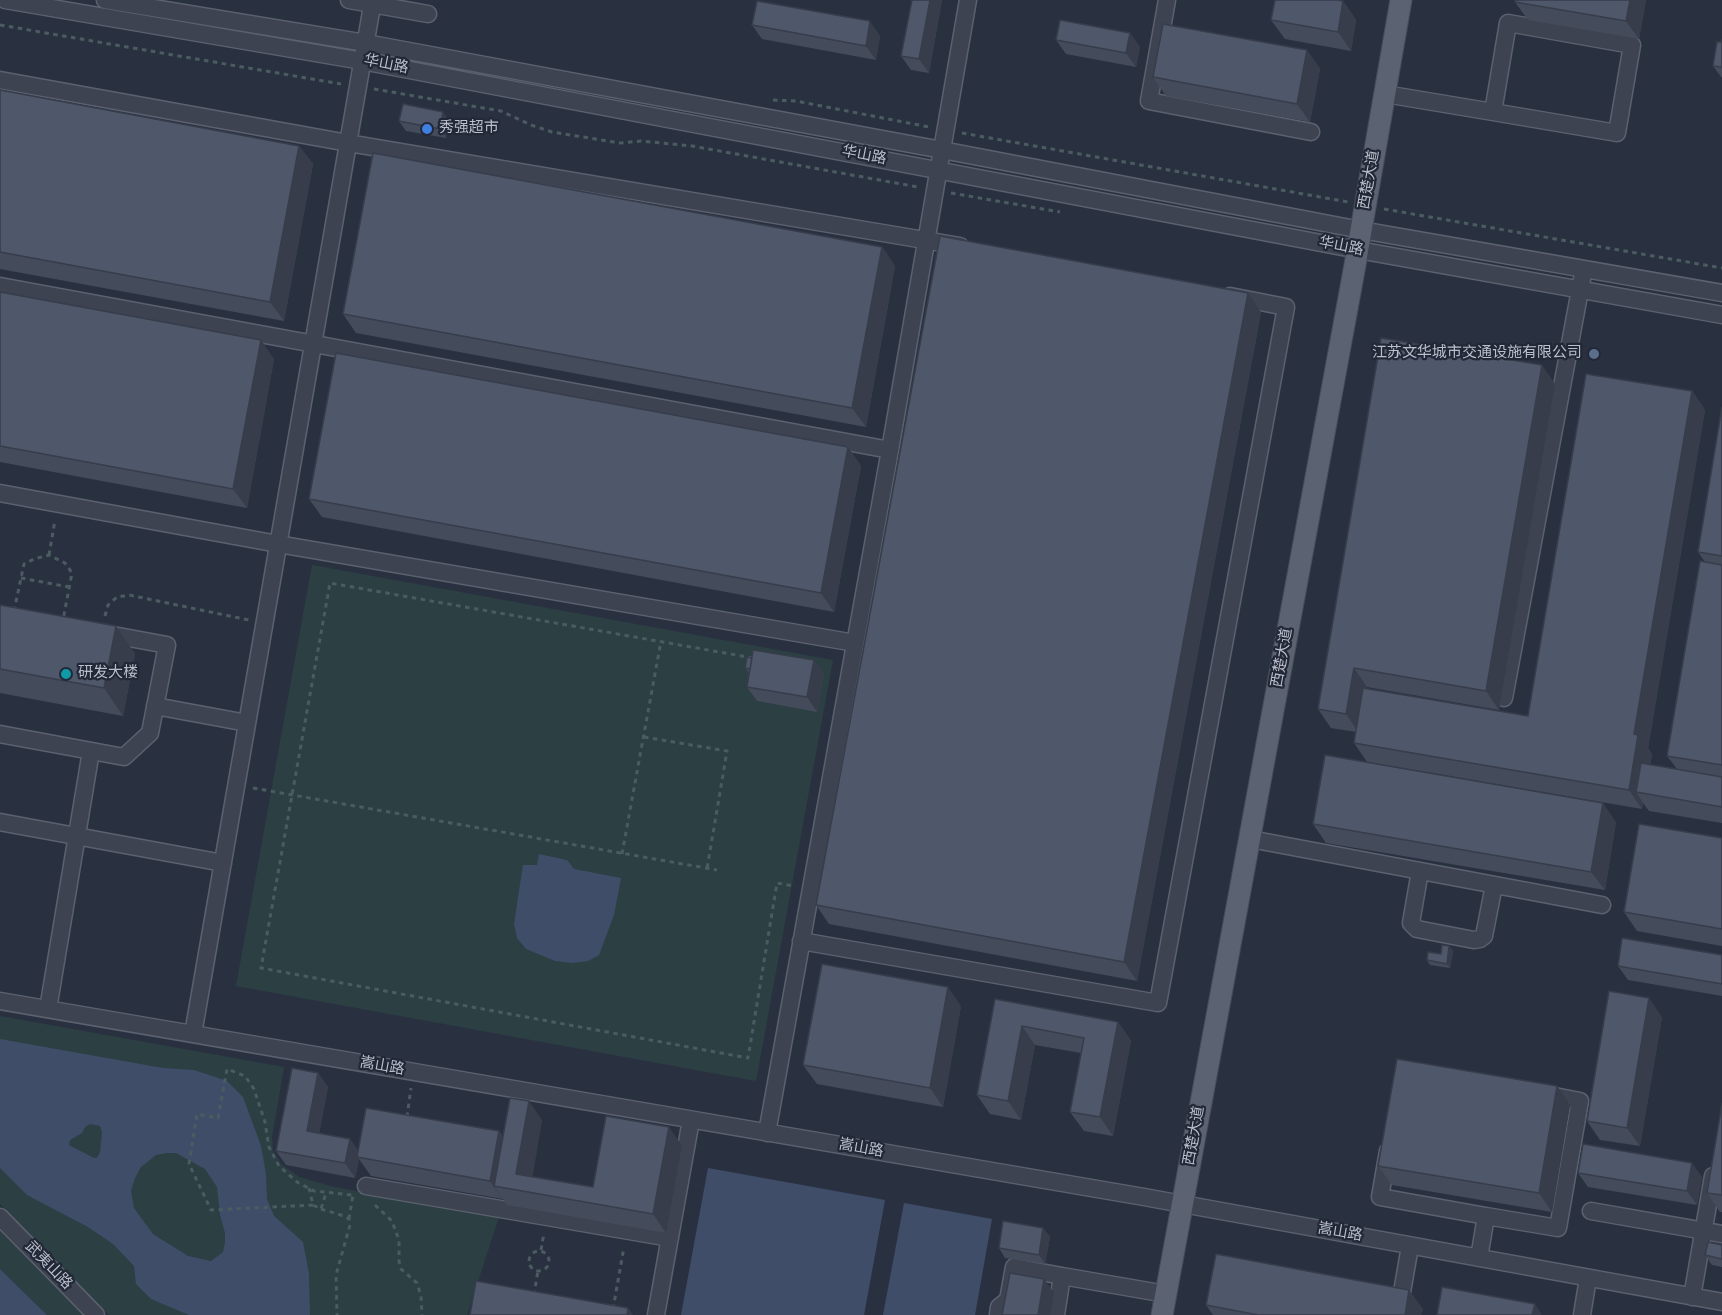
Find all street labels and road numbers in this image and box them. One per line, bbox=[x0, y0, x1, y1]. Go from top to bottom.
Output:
street label: 华山路 bbox=[362, 52, 410, 78]
street label: 华山路 bbox=[840, 143, 888, 169]
street label: 西楚大道 bbox=[1356, 149, 1384, 211]
street label: 华山路 bbox=[1317, 234, 1365, 260]
street label: 西楚大道 bbox=[1269, 627, 1297, 689]
street label: 嵩山路 bbox=[358, 1054, 406, 1080]
street label: 西楚大道 bbox=[1181, 1105, 1209, 1167]
street label: 嵩山路 bbox=[837, 1136, 885, 1162]
street label: 嵩山路 bbox=[1316, 1220, 1364, 1246]
street label: 武夷山路 bbox=[21, 1238, 75, 1294]

